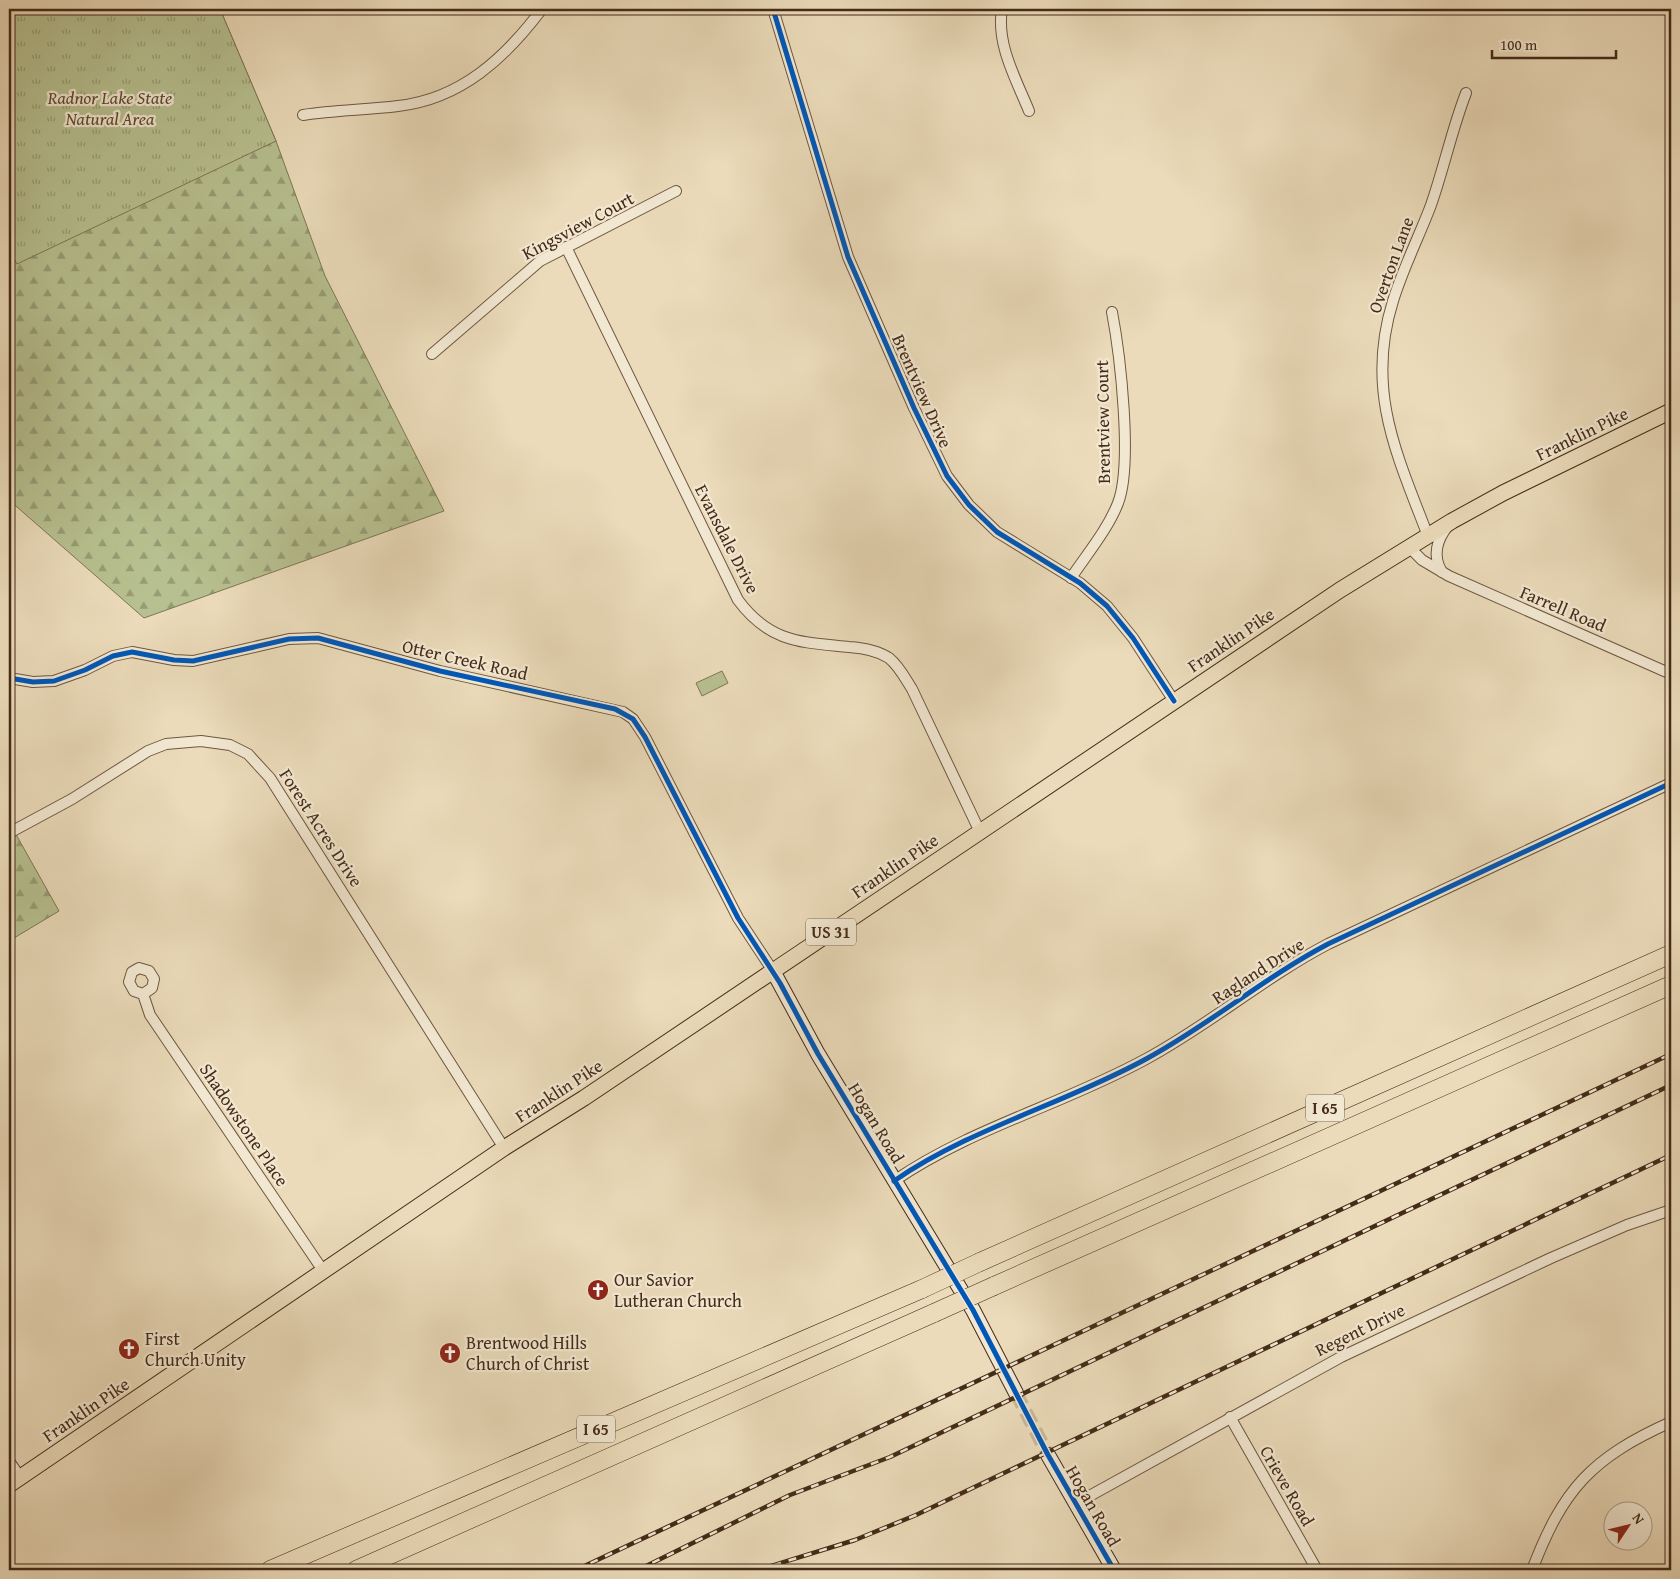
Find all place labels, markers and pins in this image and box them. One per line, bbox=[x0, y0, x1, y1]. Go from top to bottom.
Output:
place label: Our Savior Lutheran Church bbox=[614, 1266, 742, 1314]
church icon: Our Savior Lutheran Church bbox=[586, 1278, 610, 1302]
place label: First Church Unity bbox=[145, 1325, 246, 1373]
place label: Brentwood Hills Church of Christ bbox=[466, 1329, 590, 1377]
church icon: First Church Unity bbox=[117, 1337, 141, 1361]
church icon: Brentwood Hills Church of Christ bbox=[438, 1341, 462, 1365]

